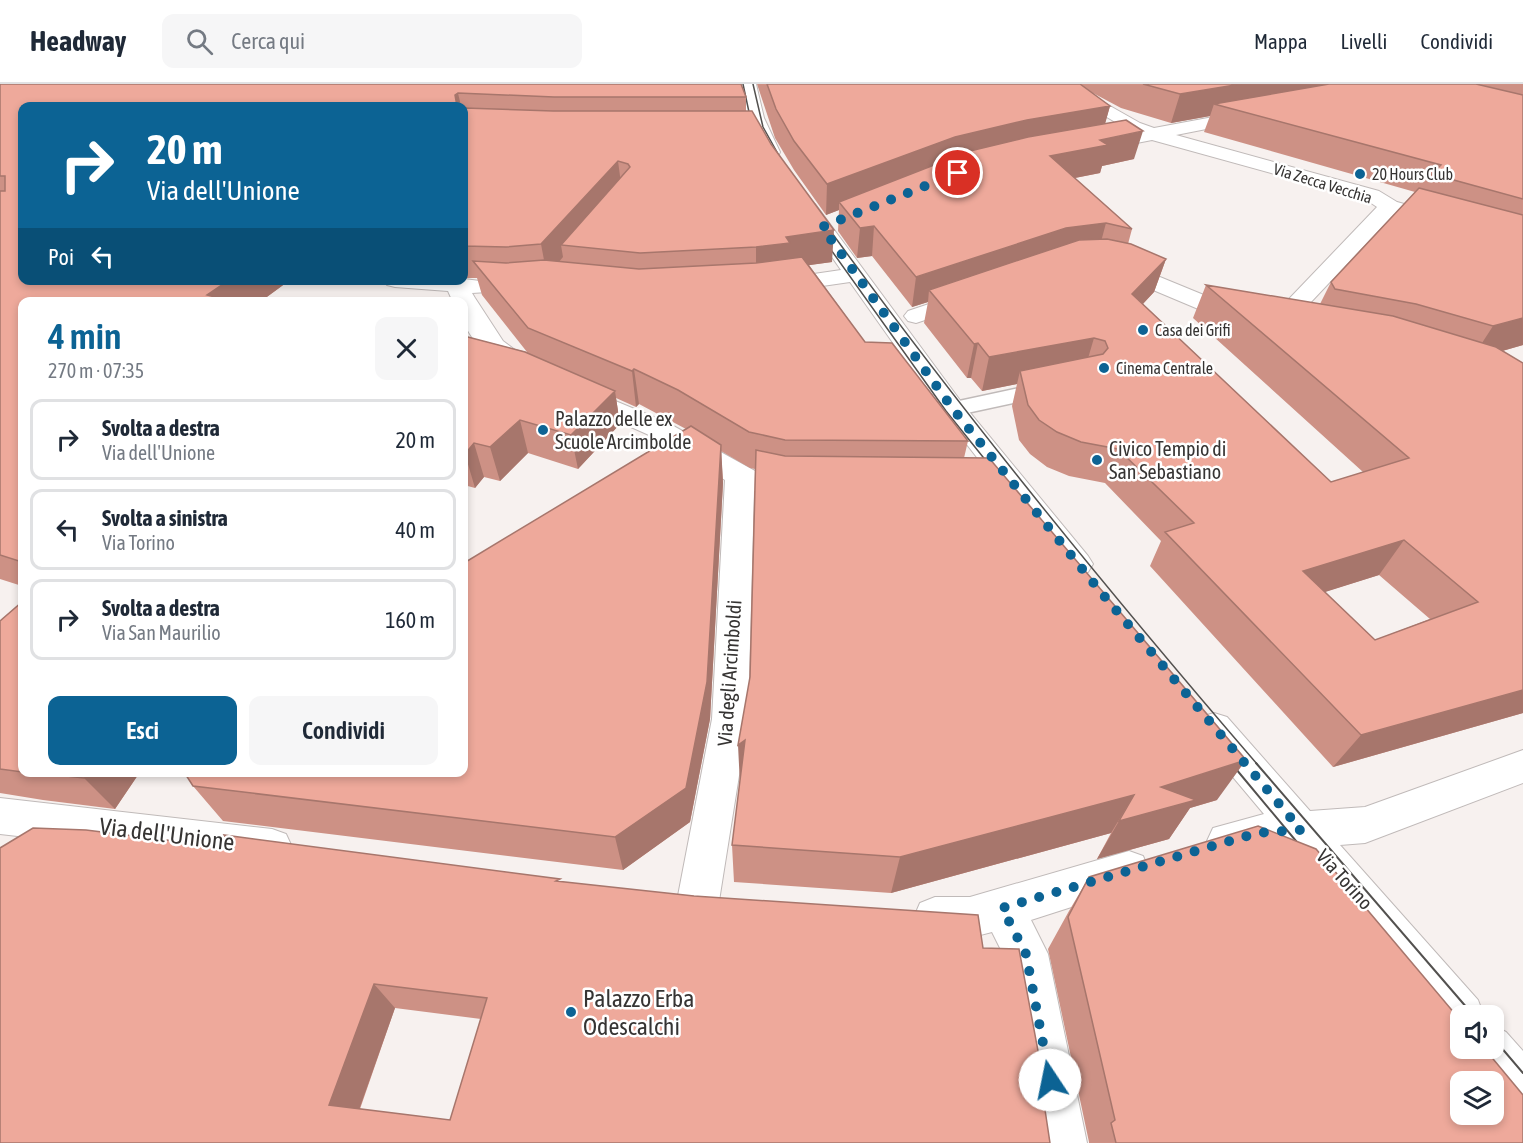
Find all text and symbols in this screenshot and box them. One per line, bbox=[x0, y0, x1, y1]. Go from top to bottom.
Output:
search box bbox=[162, 14, 582, 68]
text: Headway bbox=[30, 25, 126, 57]
icon: search bbox=[183, 25, 216, 58]
text: Cerca qui bbox=[231, 28, 305, 54]
text: Mappa bbox=[1254, 29, 1308, 53]
text: Livelli bbox=[1341, 29, 1387, 53]
text: Condividi bbox=[1420, 29, 1493, 53]
text: 20 m bbox=[147, 125, 222, 173]
icon: right bbox=[48, 126, 126, 204]
pin bbox=[932, 147, 983, 198]
icon: arrive bbox=[941, 156, 974, 189]
street label: Via Zecca Vecchia bbox=[1271, 159, 1375, 207]
place label: 20 Hours Club bbox=[1372, 165, 1453, 183]
marker: 20 Hours Club bbox=[1353, 167, 1367, 181]
text: Via dell'Unione bbox=[147, 175, 300, 206]
icon: left bbox=[86, 240, 119, 273]
text: Poi bbox=[48, 244, 74, 270]
text: 4 min bbox=[48, 315, 122, 357]
button: close bbox=[375, 317, 438, 380]
place label: Casa dei Grifi bbox=[1155, 321, 1231, 339]
marker: Casa dei Grifi bbox=[1136, 323, 1150, 337]
text: 270 m · 07:35 bbox=[48, 359, 144, 382]
place label: Cinema Centrale bbox=[1116, 359, 1213, 377]
marker: Cinema Centrale bbox=[1097, 361, 1111, 375]
place label: Palazzo delle ex Scuole Arcimbolde bbox=[555, 407, 691, 453]
text: Svolta a destra bbox=[102, 415, 220, 441]
icon: right bbox=[51, 423, 84, 456]
marker: Palazzo delle ex Scuole Arcimbolde bbox=[536, 423, 550, 437]
text: 20 m bbox=[395, 427, 435, 453]
place label: Civico Tempio di San Sebastiano bbox=[1109, 437, 1226, 483]
text: Via dell'Unione bbox=[102, 441, 215, 464]
marker: Civico Tempio di San Sebastiano bbox=[1090, 453, 1104, 467]
text: Svolta a sinistra bbox=[102, 505, 228, 531]
icon: left bbox=[51, 513, 84, 546]
text: 40 m bbox=[395, 517, 435, 543]
text: Via Torino bbox=[102, 531, 175, 554]
text: Svolta a destra bbox=[102, 595, 220, 621]
street label: Via degli Arcimboldi bbox=[712, 599, 746, 747]
icon: right bbox=[51, 603, 84, 636]
text: 160 m bbox=[385, 607, 435, 633]
text: Via San Maurilio bbox=[102, 621, 221, 644]
button: Esci bbox=[48, 696, 237, 765]
button: Condividi bbox=[249, 696, 438, 765]
street label: Via dell'Unione bbox=[98, 812, 236, 856]
street label: Via Torino bbox=[1312, 844, 1378, 914]
place label: Palazzo Erba Odescalchi bbox=[583, 985, 694, 1040]
marker: Palazzo Erba Odescalchi bbox=[564, 1005, 578, 1019]
map controls bbox=[1450, 1005, 1504, 1125]
button: sound bbox=[1450, 1005, 1504, 1059]
position arrow bbox=[1018, 1048, 1082, 1112]
button: layers bbox=[1450, 1071, 1504, 1125]

